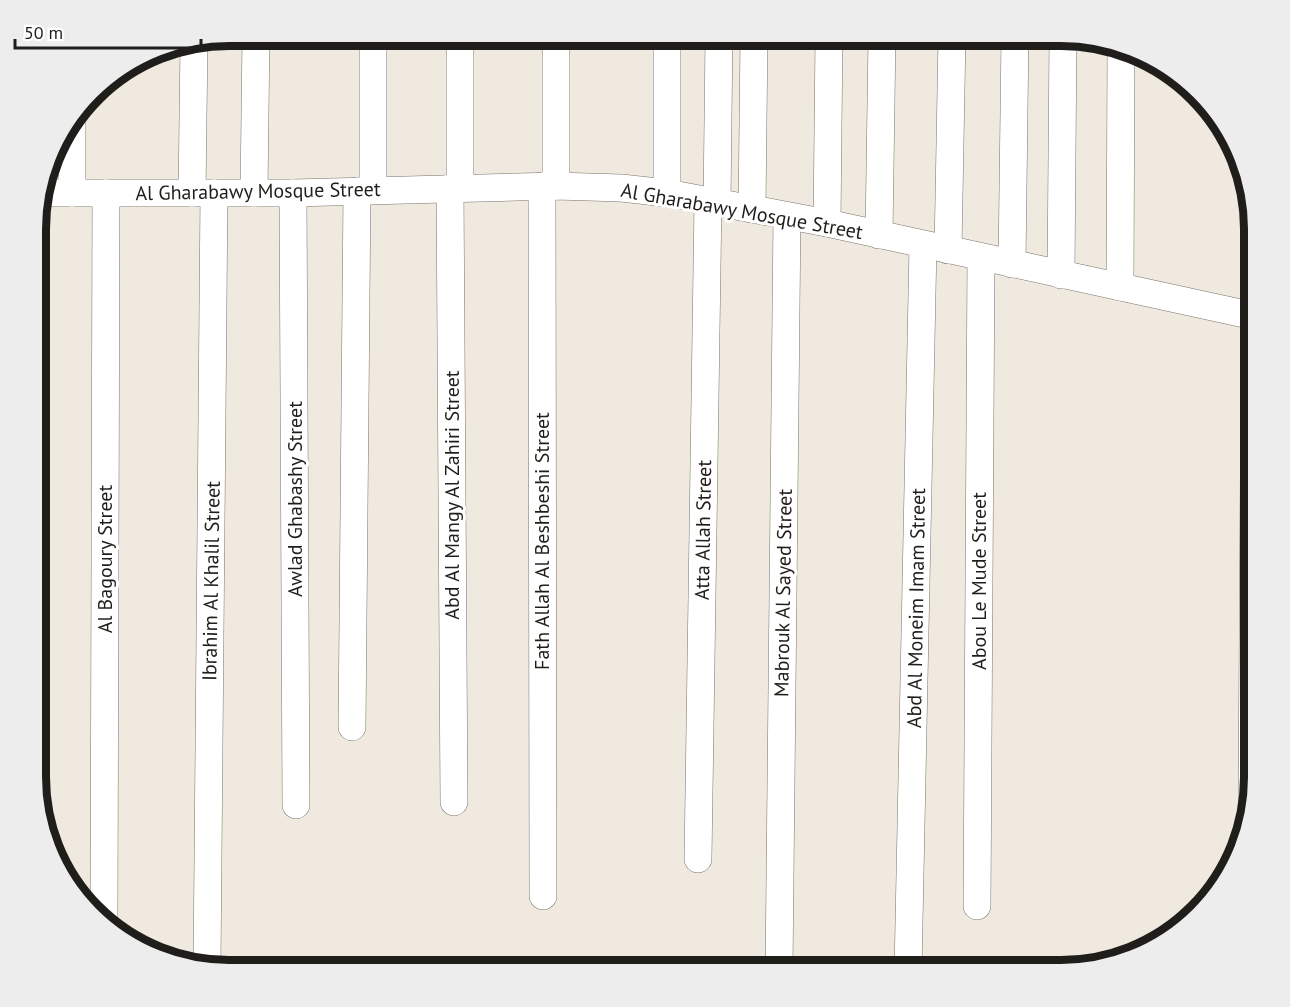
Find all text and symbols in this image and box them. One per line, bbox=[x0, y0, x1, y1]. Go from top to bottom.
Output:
scale bar bbox=[15, 12, 201, 50]
text: 50 m bbox=[24, 21, 63, 44]
street label: Al Gharabawy Mosque Street bbox=[135, 176, 381, 206]
street label: Al Gharabawy Mosque Street bbox=[619, 177, 865, 245]
street label: Abd Al Mangy Al Zahiri Street bbox=[439, 370, 465, 620]
street label: Awlad Ghabashy Street bbox=[282, 401, 308, 597]
street label: Fath Allah Al Beshbeshi Street bbox=[529, 412, 555, 670]
street label: Atta Allah Street bbox=[689, 459, 717, 600]
street label: Ibrahim Al Khalil Street bbox=[196, 481, 226, 681]
street label: Al Bagoury Street bbox=[92, 485, 118, 633]
street label: Mabrouk Al Sayed Street bbox=[768, 488, 798, 697]
street label: Abd Al Moneim Imam Street bbox=[901, 488, 931, 728]
street label: Abou Le Mude Street bbox=[966, 492, 992, 670]

